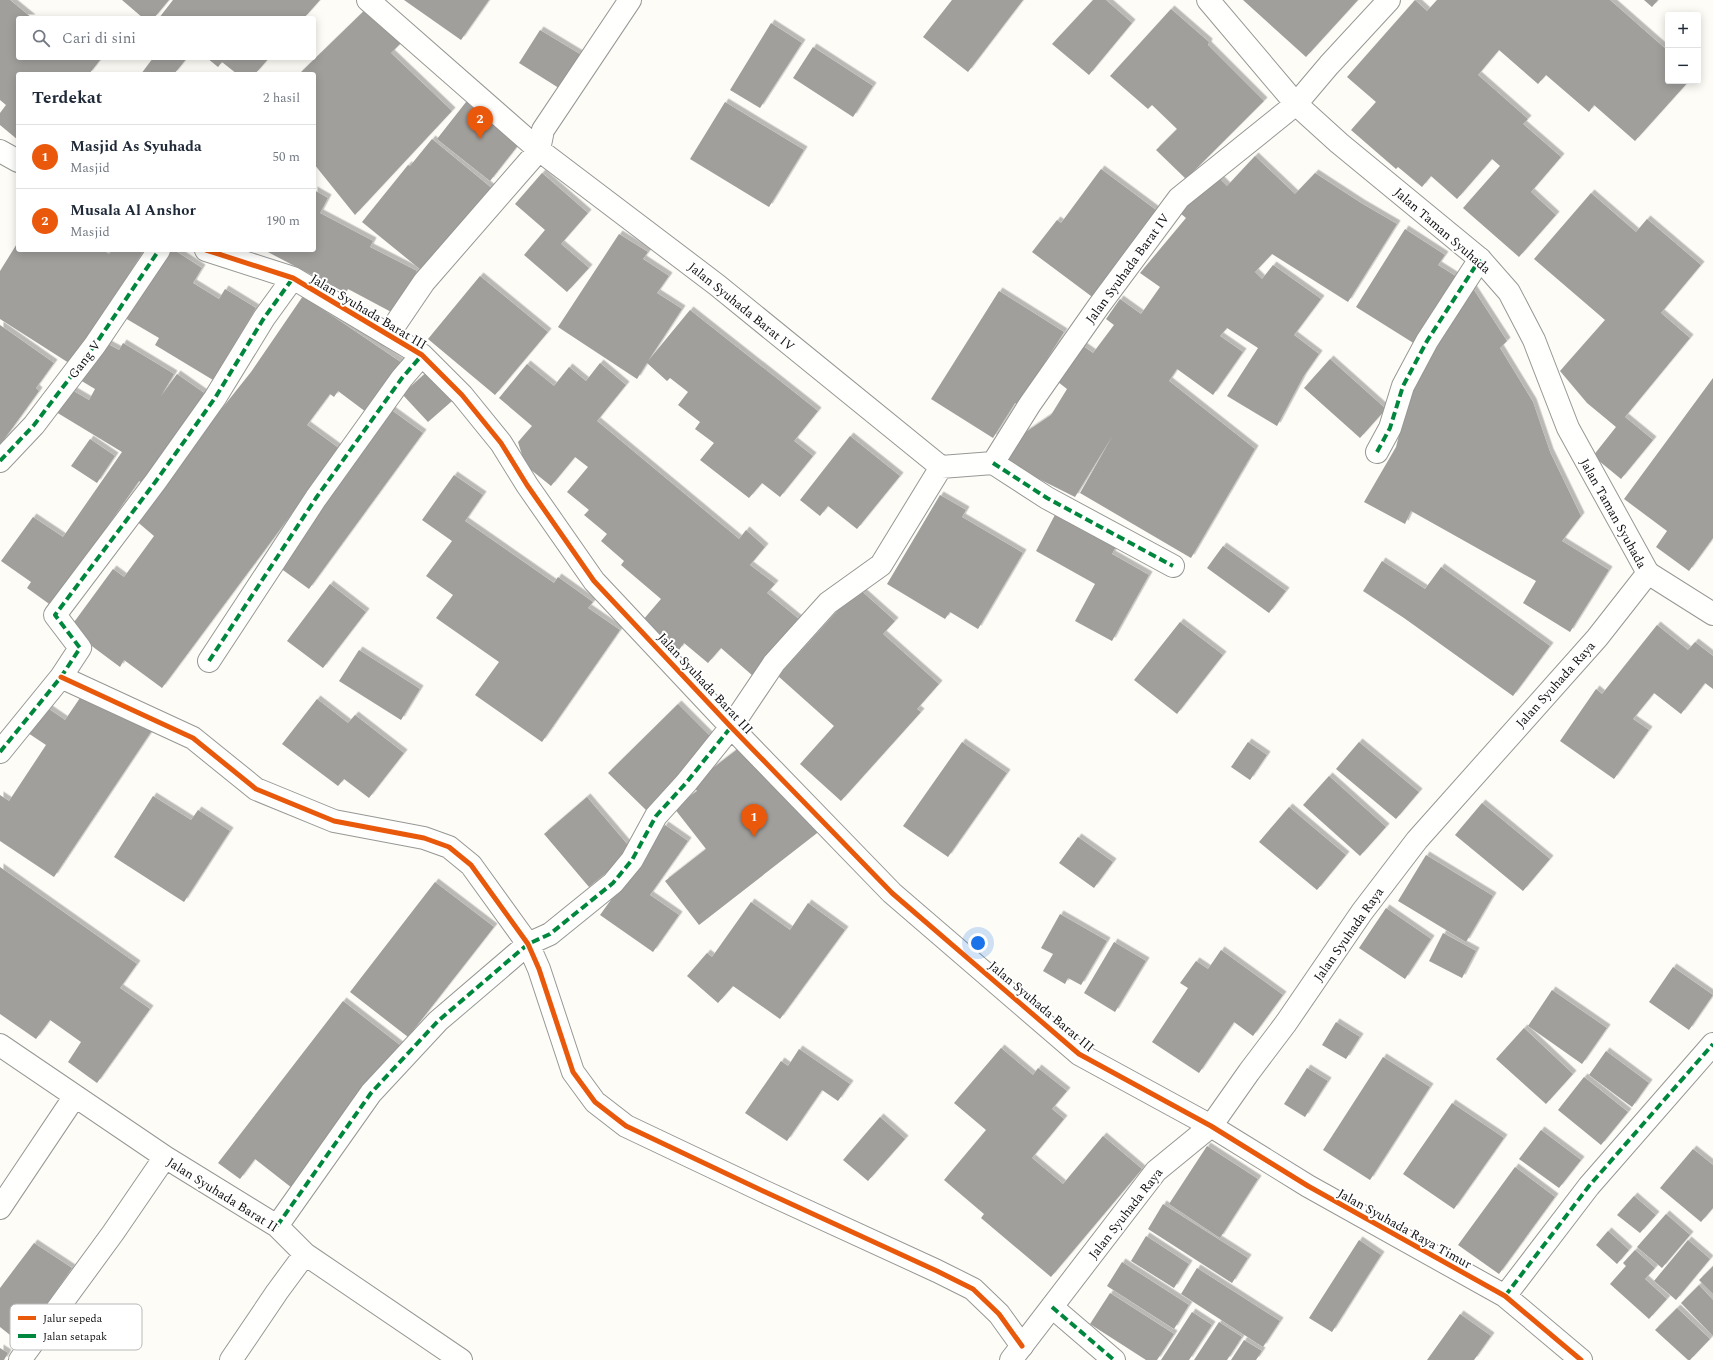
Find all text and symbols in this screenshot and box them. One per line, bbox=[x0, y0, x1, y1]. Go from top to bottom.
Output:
map controls bbox=[1665, 12, 1701, 84]
button: + bbox=[1665, 12, 1701, 48]
search box bbox=[16, 16, 316, 60]
icon: search bbox=[30, 27, 52, 49]
text: Cari di sini bbox=[62, 27, 136, 50]
button: − bbox=[1665, 48, 1701, 84]
text: Terdekat bbox=[32, 85, 102, 111]
text: 2 hasil bbox=[263, 88, 300, 108]
pin: 2 bbox=[467, 106, 493, 139]
text: Masjid As Syuhada bbox=[70, 135, 202, 158]
text: 1 bbox=[41, 147, 49, 167]
text: 50 m bbox=[273, 147, 300, 167]
text: Masjid bbox=[70, 158, 110, 178]
street label: Jalan Taman Syuhada bbox=[1389, 183, 1496, 279]
text: Musala Al Anshor bbox=[70, 199, 196, 222]
street label: Jalan Syuhada Barat IV bbox=[1081, 209, 1175, 328]
text: 2 bbox=[41, 211, 49, 231]
text: 190 m bbox=[266, 211, 300, 231]
text: Masjid bbox=[70, 222, 110, 242]
street label: Jalan Syuhada Barat IV bbox=[684, 257, 799, 356]
street label: Jalan Syuhada Barat III bbox=[306, 269, 431, 355]
street label: Gang V bbox=[64, 336, 106, 383]
street label: Jalan Taman Syuhada bbox=[1575, 455, 1652, 573]
street label: Jalan Syuhada Barat III bbox=[653, 628, 758, 739]
street label: Jalan Syuhada Raya bbox=[1511, 636, 1601, 733]
pin: 1 bbox=[741, 804, 767, 837]
street label: Jalan Syuhada Raya bbox=[1309, 883, 1389, 986]
your location bbox=[968, 933, 988, 953]
street label: Jalan Syuhada Barat III bbox=[984, 956, 1099, 1057]
street label: Jalan Syuhada Barat II bbox=[163, 1152, 282, 1237]
street label: Jalan Syuhada Raya bbox=[1084, 1163, 1168, 1264]
street label: Jalan Syuhada Raya Timur bbox=[1334, 1184, 1475, 1274]
legend bbox=[10, 1304, 142, 1350]
text: Jalur sepeda bbox=[43, 1310, 103, 1327]
text: Jalan setapak bbox=[43, 1328, 107, 1345]

